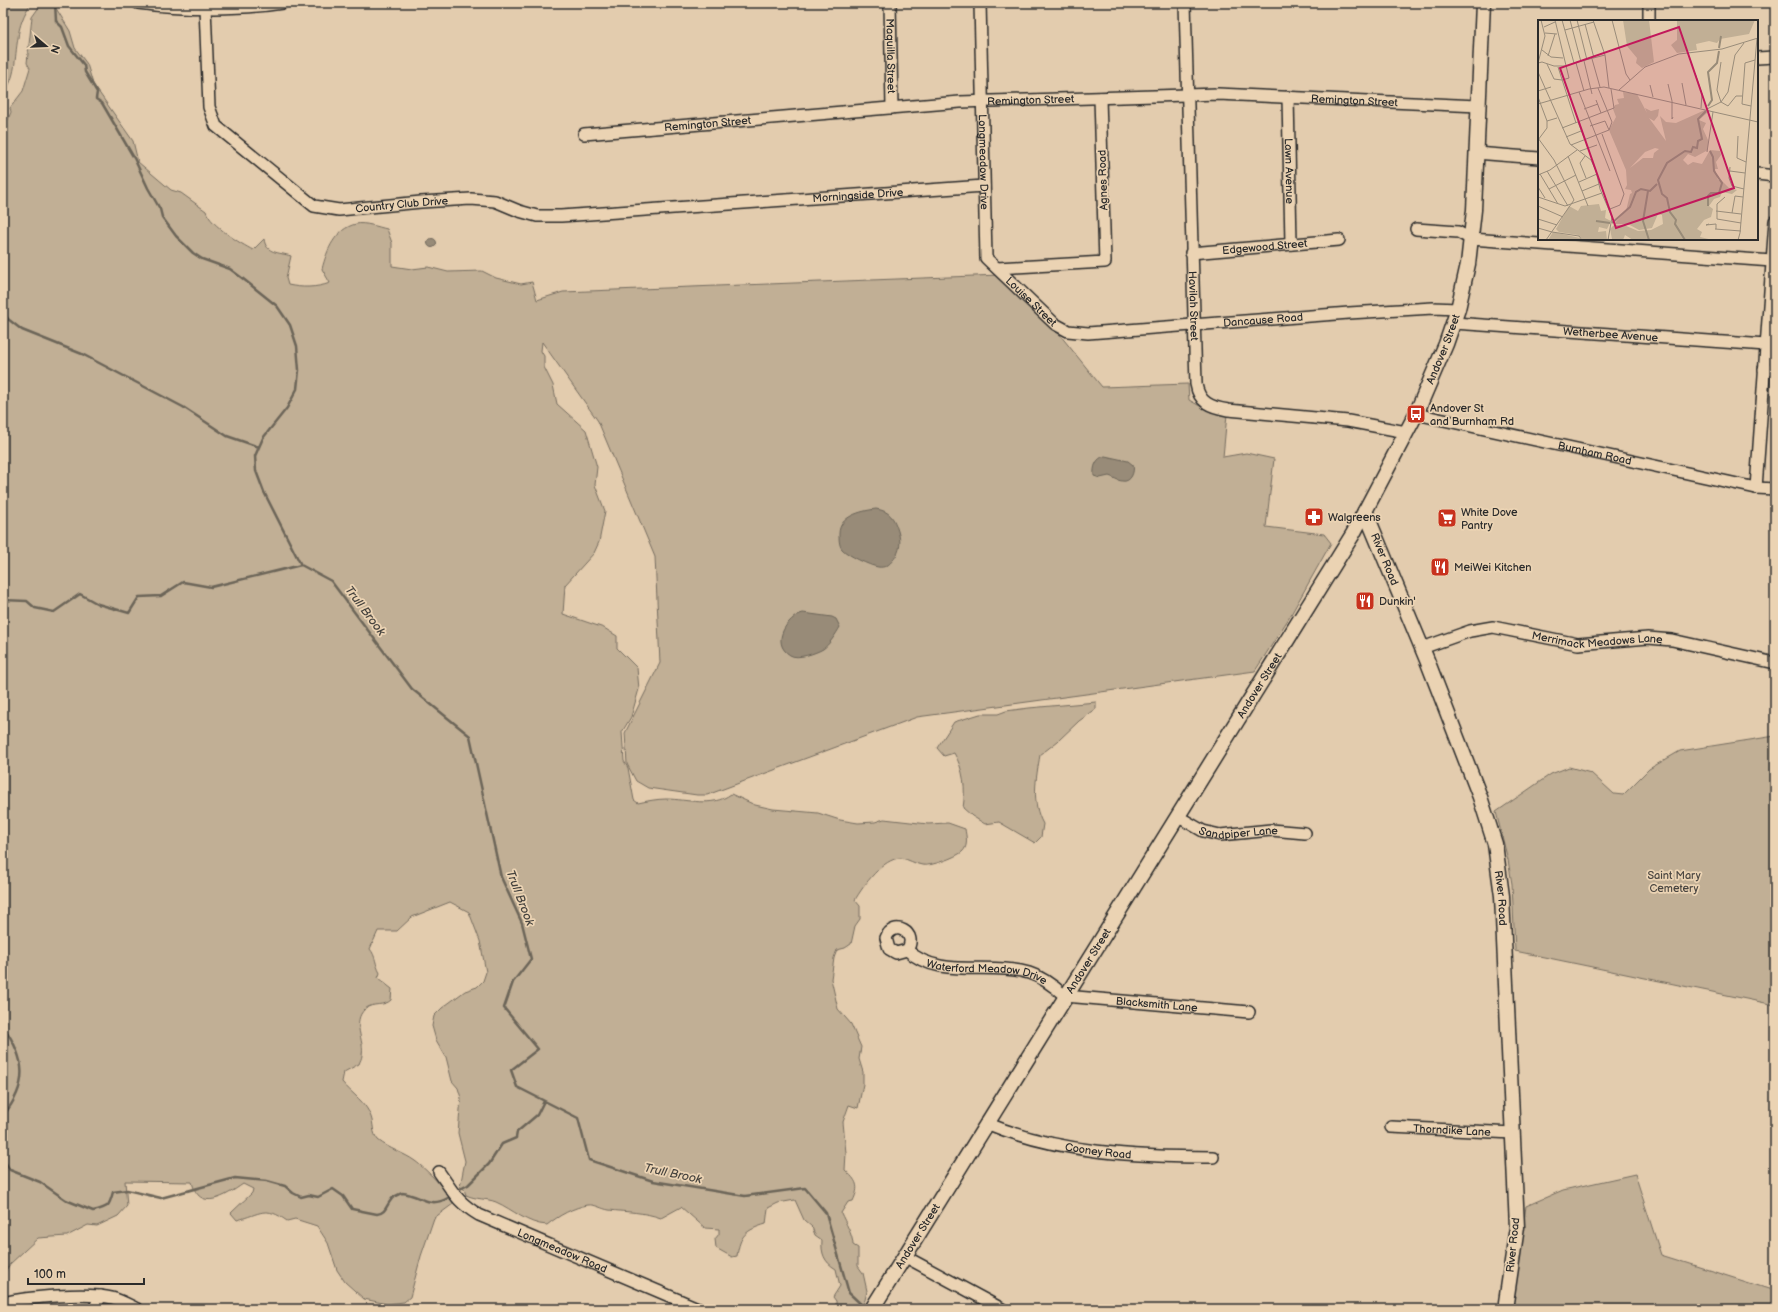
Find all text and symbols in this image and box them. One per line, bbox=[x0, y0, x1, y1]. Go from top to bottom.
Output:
street label: Maquilla Street bbox=[884, 18, 898, 94]
inset map bbox=[1538, 20, 1758, 240]
north arrow bbox=[26, 26, 66, 66]
text: N bbox=[47, 43, 62, 55]
street label: Remington Street bbox=[987, 92, 1075, 108]
street label: Remington Street bbox=[1311, 92, 1399, 109]
street label: Remington Street bbox=[664, 113, 752, 134]
street label: Longmeadow Drive bbox=[976, 114, 991, 210]
street label: Lawn Avenue bbox=[1282, 138, 1297, 204]
street label: Agnes Road bbox=[1095, 149, 1111, 211]
street label: Morningside Drive bbox=[812, 185, 904, 205]
street label: Country Club Drive bbox=[355, 194, 449, 215]
street label: Edgewood Street bbox=[1222, 236, 1309, 257]
street label: Havilah Street bbox=[1186, 271, 1201, 342]
street label: Louise Street bbox=[1003, 274, 1060, 329]
street label: Dancause Road bbox=[1223, 310, 1304, 329]
street label: Andover Street bbox=[1423, 312, 1462, 386]
street label: Wetherbee Avenue bbox=[1563, 324, 1659, 344]
place label: Andover St and Burnham Rd bbox=[1430, 402, 1514, 428]
bus stop icon: Andover St and Burnham Rd bbox=[1405, 403, 1427, 425]
street label: Burnham Road bbox=[1557, 439, 1633, 467]
pharmacy icon: Walgreens bbox=[1303, 506, 1325, 528]
place label: White Dove Pantry bbox=[1461, 506, 1518, 532]
supermarket icon: White Dove Pantry bbox=[1436, 507, 1458, 529]
place label: Walgreens bbox=[1328, 511, 1381, 524]
street label: River Road bbox=[1368, 531, 1402, 587]
restaurant icon: MeiWei Kitchen bbox=[1429, 556, 1451, 578]
place label: MeiWei Kitchen bbox=[1454, 561, 1531, 574]
water label: Trull Brook bbox=[341, 583, 389, 640]
restaurant icon: Dunkin' bbox=[1354, 590, 1376, 612]
place label: Dunkin' bbox=[1379, 595, 1416, 608]
street label: Merrimack Meadows Lane bbox=[1531, 628, 1664, 651]
street label: Andover Street bbox=[1234, 650, 1284, 720]
street label: Sandpiper Lane bbox=[1197, 823, 1279, 842]
water label: Trull Brook bbox=[503, 868, 538, 929]
park label: Saint Mary Cemetery bbox=[1647, 869, 1701, 895]
street label: River Road bbox=[1492, 870, 1510, 926]
street label: Andover Street bbox=[1063, 925, 1114, 996]
street label: Waterford Meadow Drive bbox=[925, 956, 1050, 987]
street label: Blacksmith Lane bbox=[1115, 994, 1199, 1014]
street label: Thorndike Lane bbox=[1413, 1122, 1491, 1138]
street label: Cooney Road bbox=[1064, 1140, 1132, 1161]
water label: Trull Brook bbox=[643, 1161, 704, 1188]
street label: Andover Street bbox=[892, 1200, 943, 1271]
street label: River Road bbox=[1504, 1217, 1522, 1273]
street label: Longmeadow Road bbox=[516, 1226, 609, 1275]
scale bar bbox=[28, 1260, 144, 1286]
text: 100 m bbox=[34, 1267, 66, 1282]

